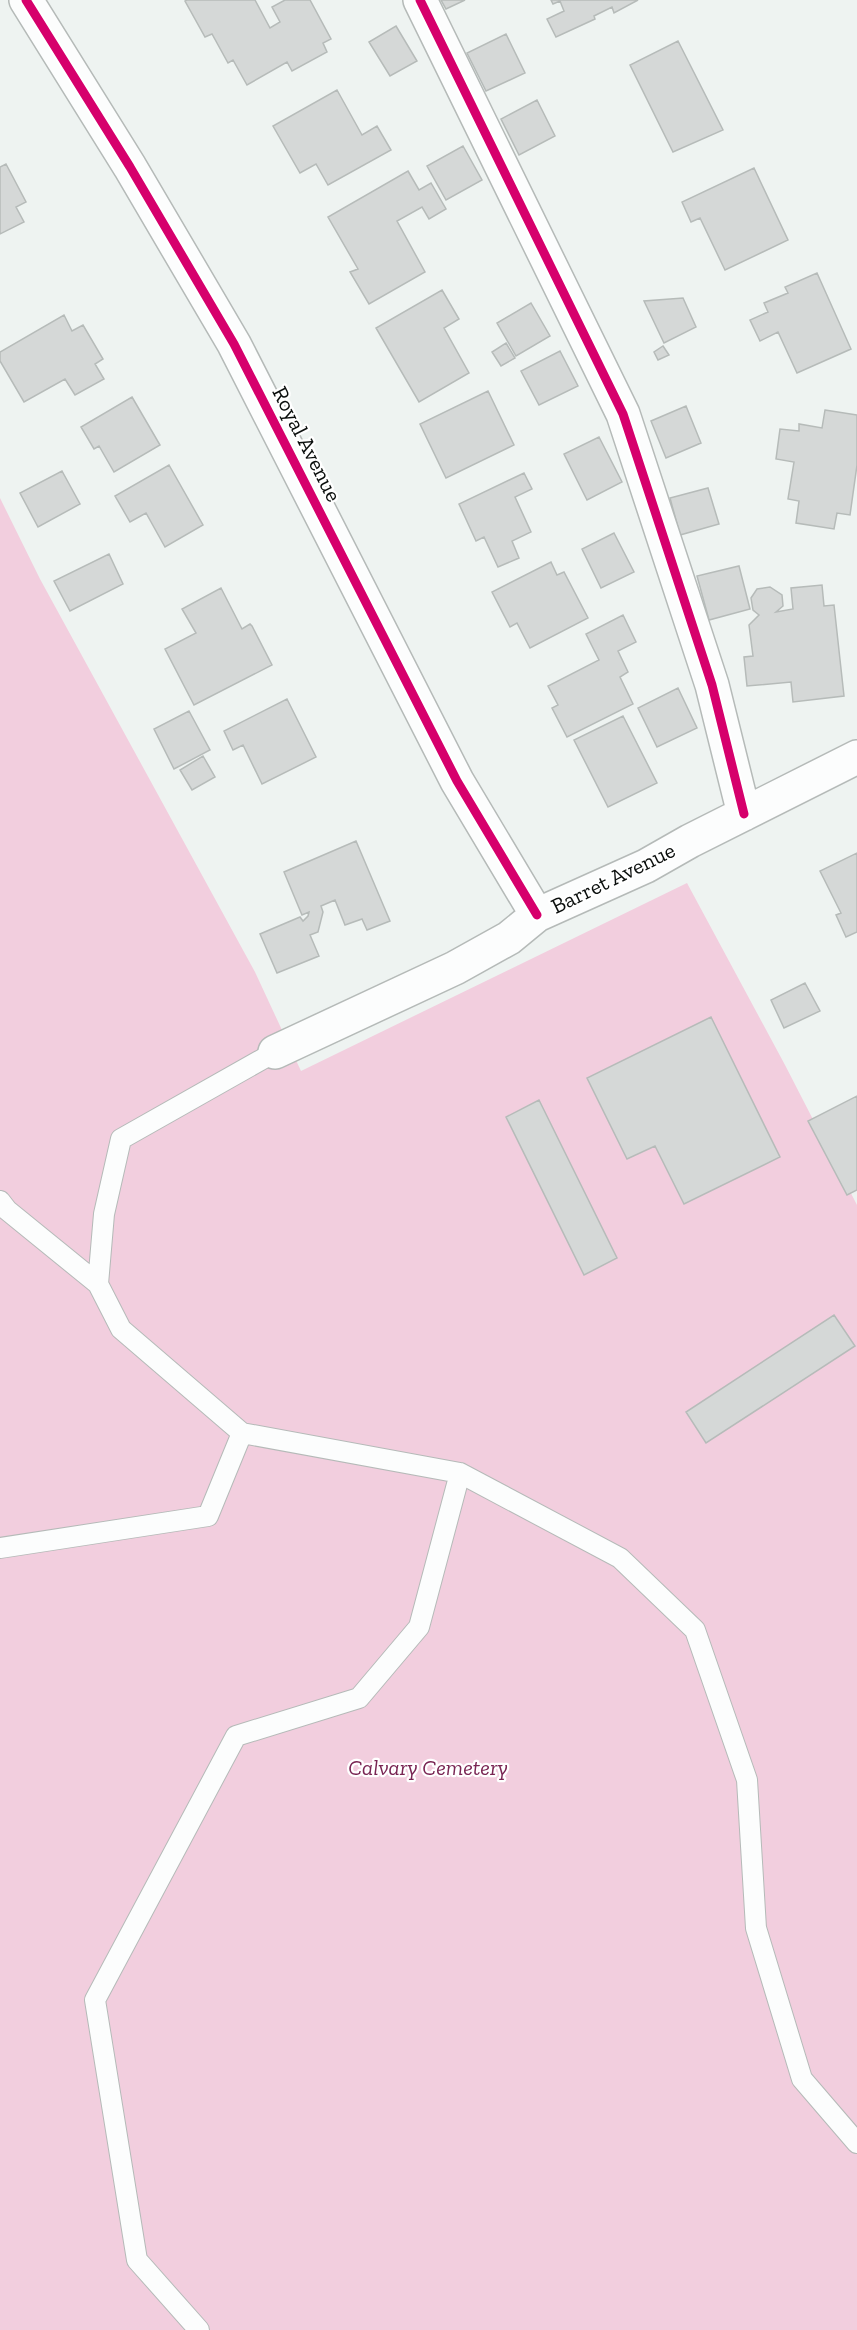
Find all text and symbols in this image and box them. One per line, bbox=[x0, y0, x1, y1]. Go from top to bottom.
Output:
street label: Royal Avenue bbox=[266, 382, 348, 506]
street label: Barret Avenue bbox=[546, 836, 680, 920]
park label: Calvary Cemetery bbox=[348, 1754, 508, 1781]

